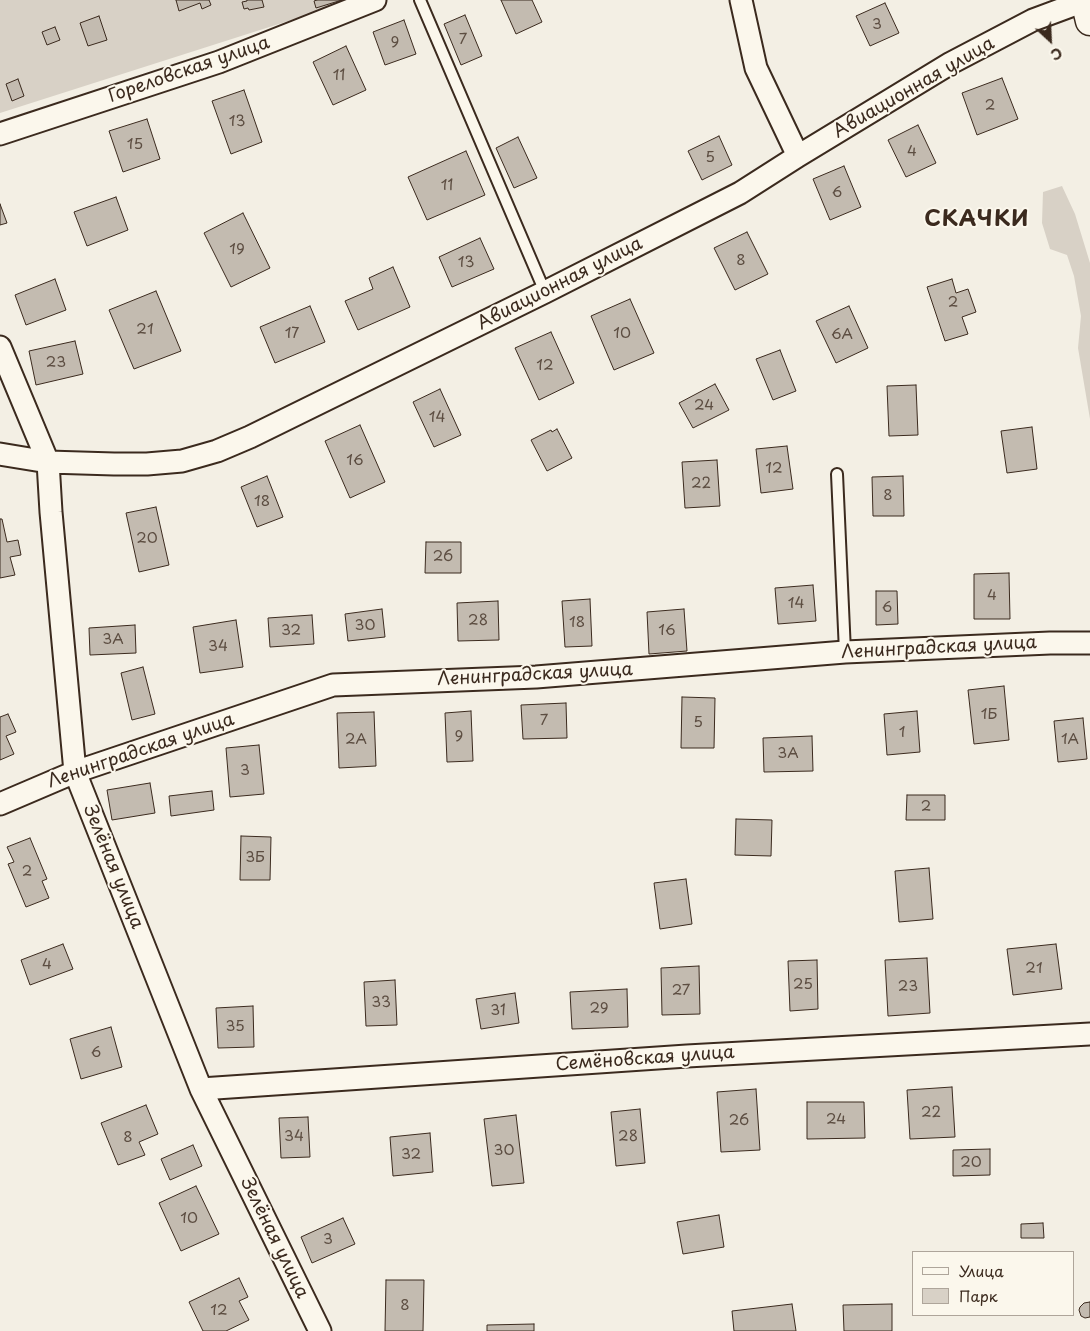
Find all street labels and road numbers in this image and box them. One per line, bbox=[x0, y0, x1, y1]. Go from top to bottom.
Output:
street label: Гореловская улица bbox=[106, 32, 272, 108]
street label: Авиационная улица bbox=[830, 33, 998, 143]
street label: Авиационная улица bbox=[474, 233, 646, 335]
street label: Ленинградская улица bbox=[841, 632, 1037, 664]
street label: Ленинградская улица bbox=[437, 659, 633, 691]
street label: Ленинградская улица bbox=[45, 709, 237, 793]
street label: Зелёная улица bbox=[78, 802, 148, 932]
street label: Семёновская улица bbox=[555, 1042, 735, 1076]
street label: Зелёная улица bbox=[235, 1174, 313, 1302]

